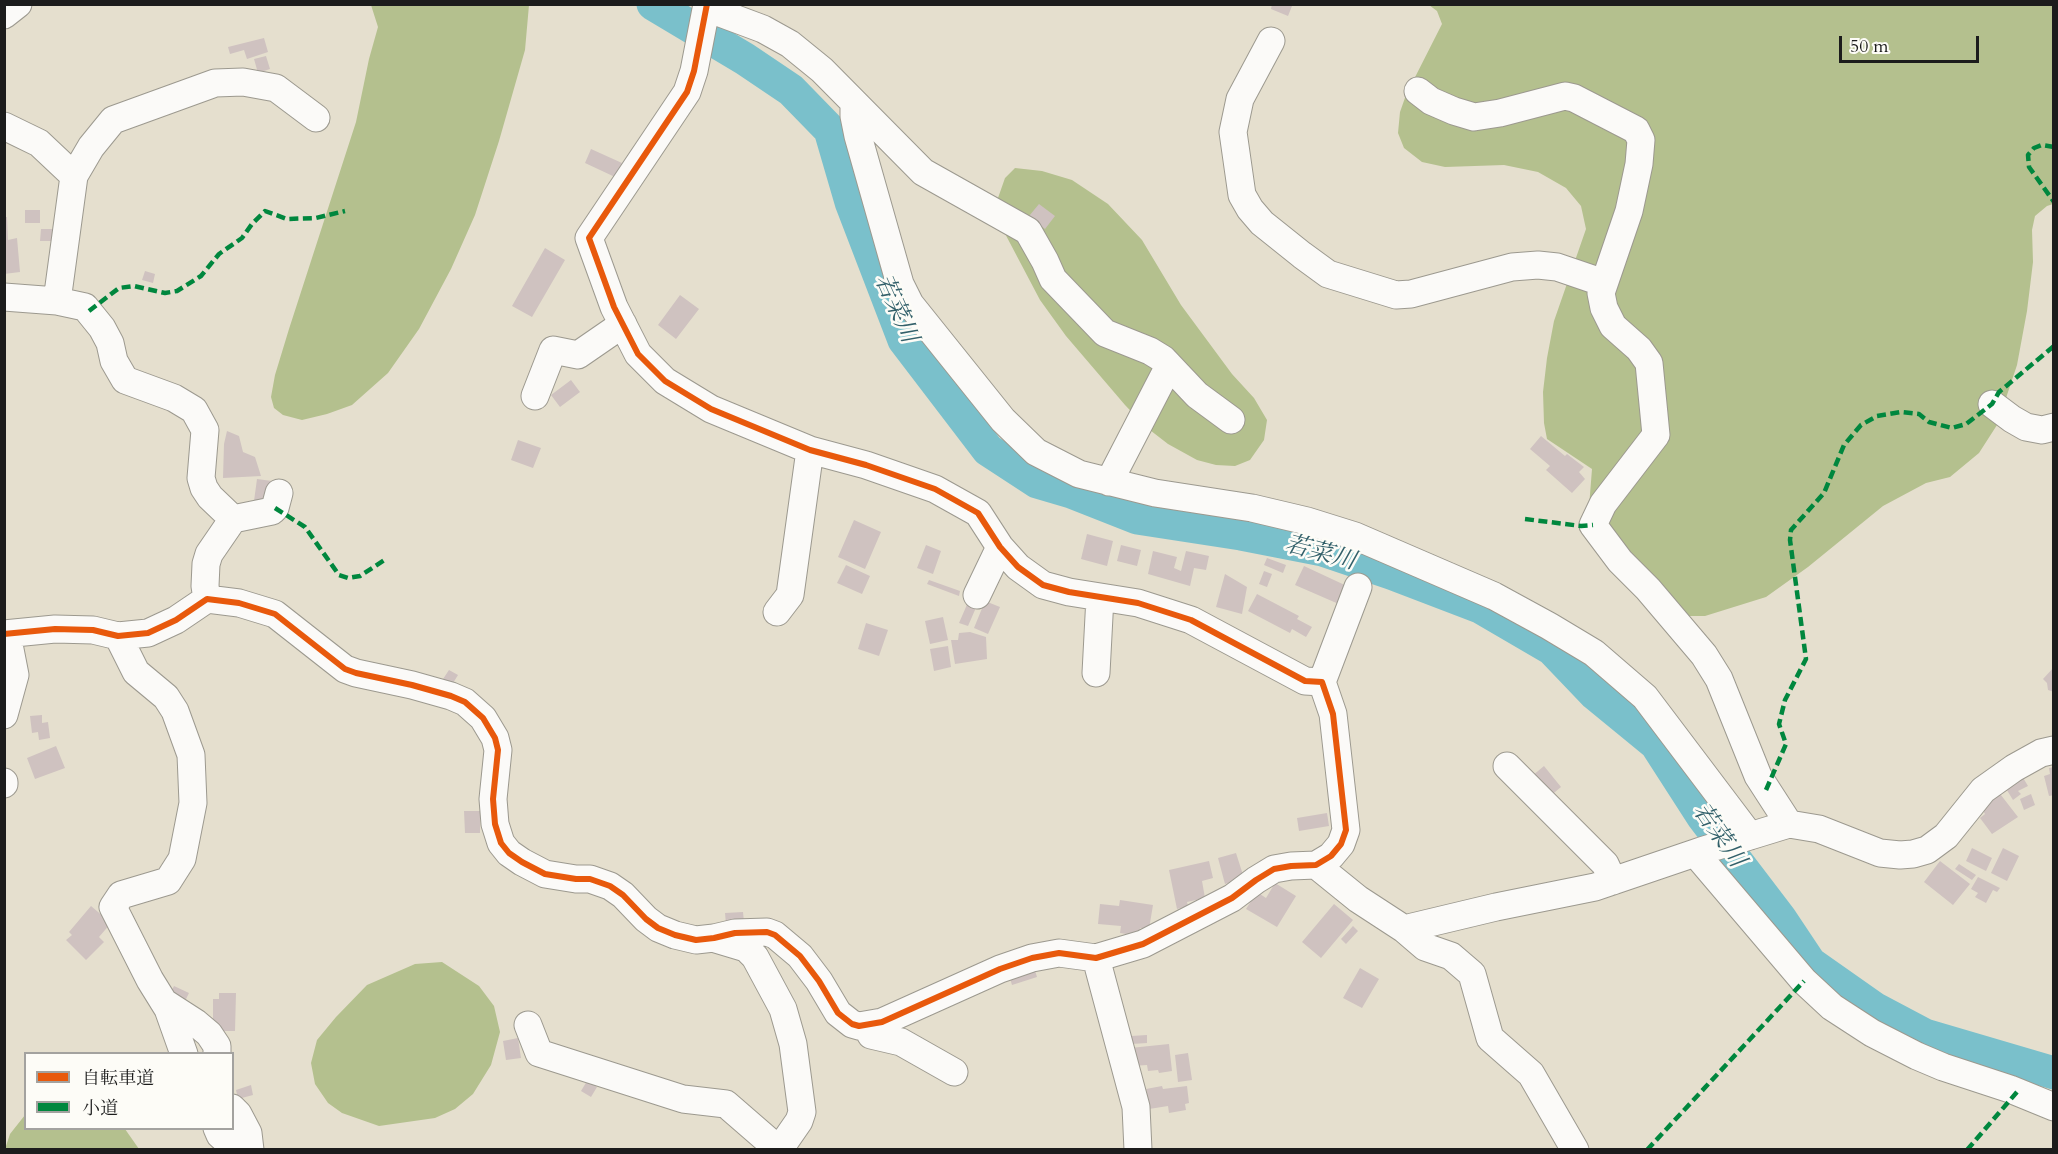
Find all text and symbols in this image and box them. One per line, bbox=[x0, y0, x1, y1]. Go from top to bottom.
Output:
scale bar bbox=[1842, 24, 1982, 62]
text: 50 m bbox=[1850, 34, 1889, 59]
water label: 若菜川 bbox=[867, 270, 923, 348]
water label: 若菜川 bbox=[1281, 531, 1359, 577]
water label: 若菜川 bbox=[1686, 798, 1750, 874]
legend bbox=[24, 1052, 234, 1130]
text: 自転車道 bbox=[82, 1066, 154, 1091]
text: 小道 bbox=[82, 1096, 118, 1121]

